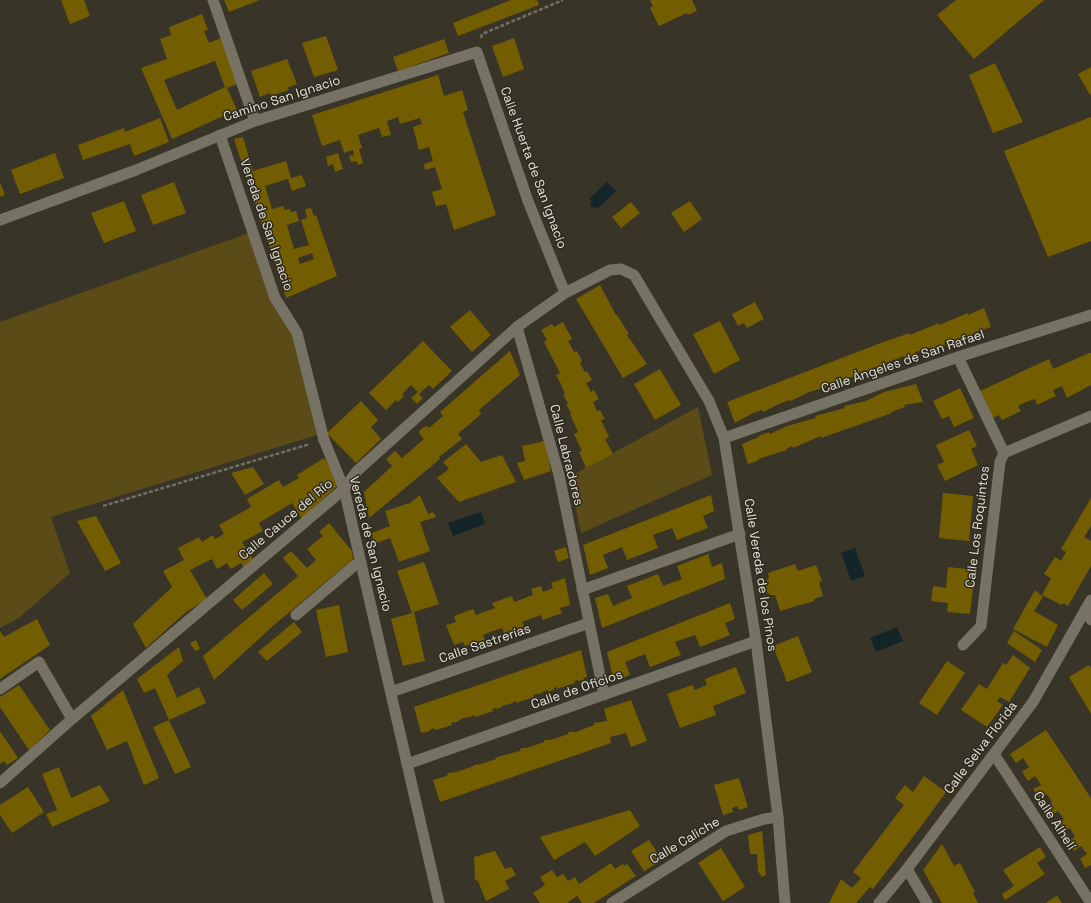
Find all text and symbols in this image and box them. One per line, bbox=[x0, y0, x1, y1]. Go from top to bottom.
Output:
street label: Camino San Ignacio bbox=[222, 73, 342, 125]
street label: Calle Huerta de San Ignacio bbox=[496, 85, 570, 251]
street label: Vereda de San Ignacio bbox=[236, 157, 296, 293]
street label: Calle Ángeles de San Rafael bbox=[819, 327, 987, 397]
street label: Calle Labradores bbox=[546, 403, 586, 507]
street label: Calle Los Roquintos bbox=[963, 465, 993, 589]
street label: Vereda de San Ignacio bbox=[346, 475, 394, 613]
street label: Calle Cauce del Río bbox=[236, 476, 336, 564]
street label: Calle Vereda de los Pinos bbox=[740, 497, 780, 653]
street label: Calle Sastrerías bbox=[437, 621, 533, 667]
street label: Calle de Oficios bbox=[529, 667, 625, 713]
street label: Calle Selva Florida bbox=[941, 699, 1021, 797]
street label: Calle Alhelí bbox=[1029, 789, 1079, 853]
street label: Calle Caliche bbox=[647, 814, 723, 868]

